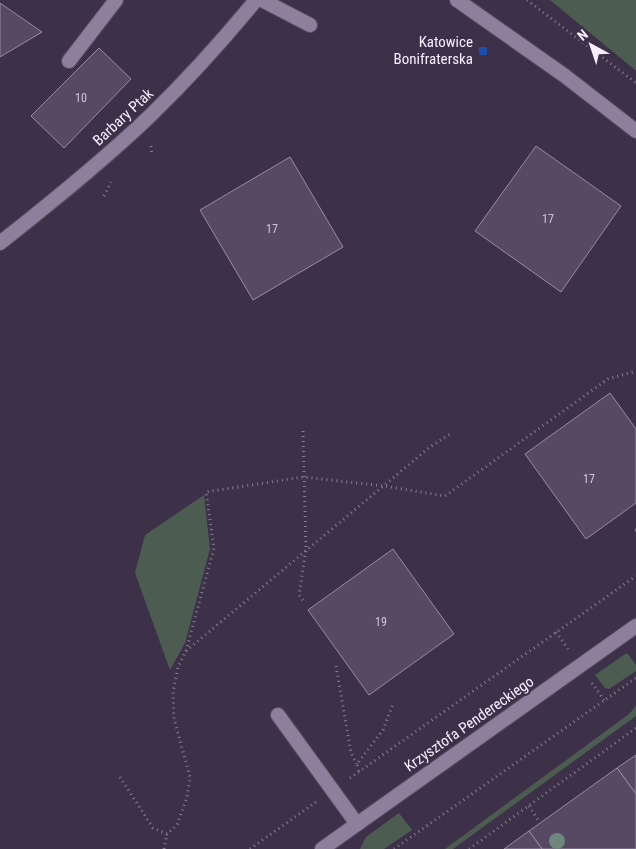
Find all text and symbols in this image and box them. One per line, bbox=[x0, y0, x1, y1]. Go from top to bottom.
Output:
north arrow bbox=[566, 20, 616, 70]
text: N bbox=[574, 26, 591, 44]
place label: Katowice Bonifraterska bbox=[394, 33, 473, 68]
marker: Katowice Bonifraterska bbox=[477, 45, 489, 57]
street label: Barbary Ptak bbox=[89, 84, 157, 149]
house number: 10 bbox=[75, 91, 87, 105]
house number: 17 bbox=[542, 212, 554, 226]
house number: 17 bbox=[266, 222, 278, 236]
house number: 17 bbox=[583, 472, 595, 486]
house number: 19 bbox=[375, 615, 387, 629]
street label: Krzysztofa Pendereckiego bbox=[401, 673, 537, 775]

